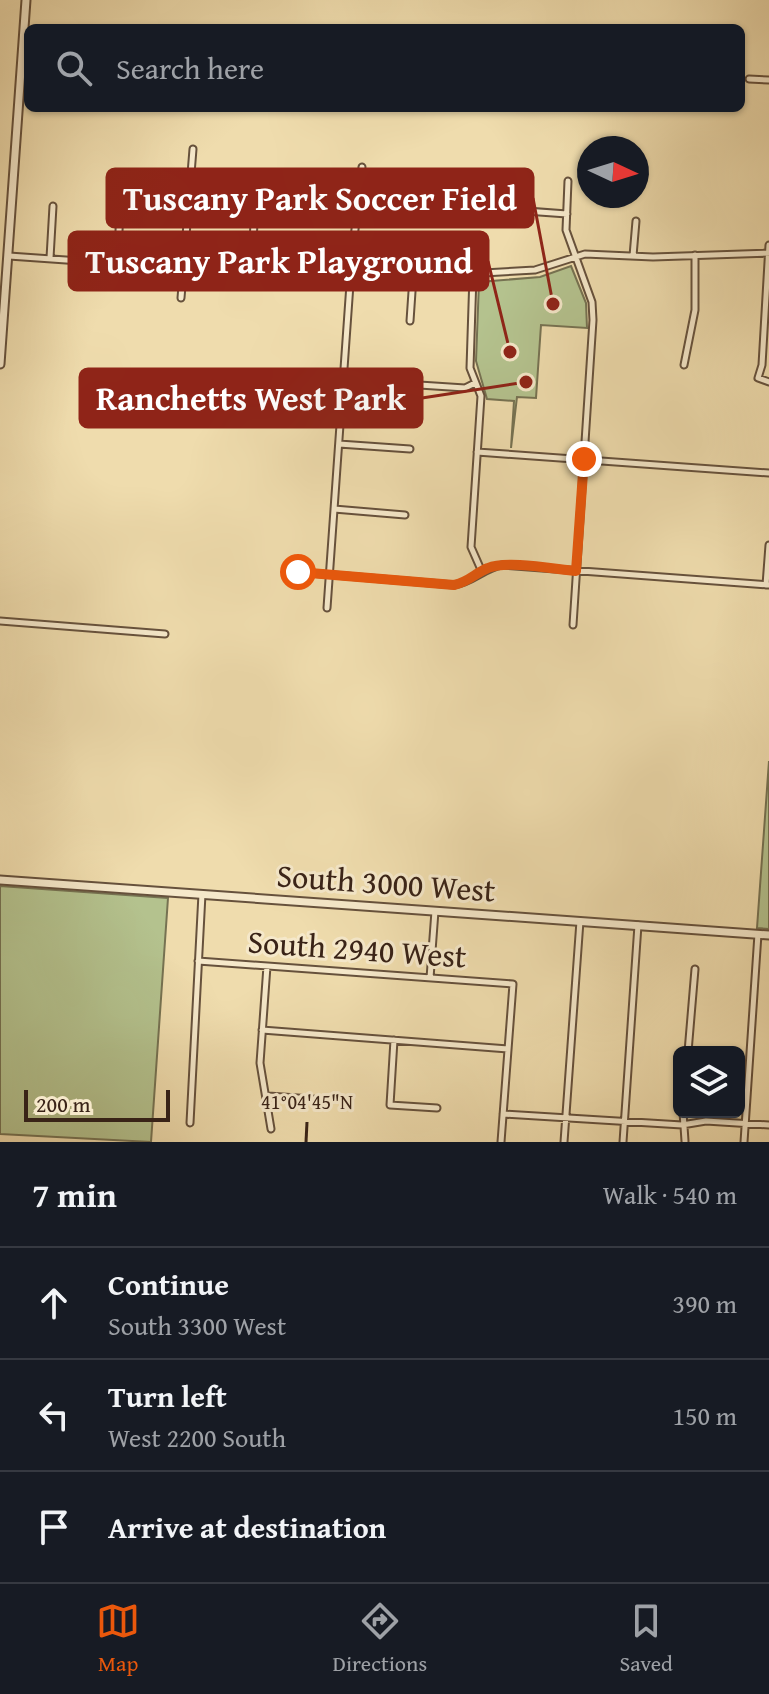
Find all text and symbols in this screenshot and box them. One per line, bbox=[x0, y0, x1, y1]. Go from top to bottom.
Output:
search box bbox=[24, 24, 745, 112]
icon: search bbox=[52, 46, 96, 90]
text: Search here bbox=[116, 46, 264, 90]
north arrow bbox=[577, 136, 649, 208]
callout: Tuscany Park Soccer Field bbox=[107, 169, 533, 227]
text: Tuscany Park Soccer Field bbox=[123, 173, 517, 222]
callout: Tuscany Park Playground bbox=[69, 232, 488, 290]
text: Tuscany Park Playground bbox=[85, 236, 473, 285]
callout: Ranchetts West Park bbox=[80, 369, 422, 427]
text: Ranchetts West Park bbox=[96, 373, 407, 422]
route end bbox=[566, 441, 602, 477]
route start bbox=[280, 554, 316, 590]
street label: South 3000 West bbox=[275, 851, 497, 914]
street label: South 2940 West bbox=[246, 917, 468, 980]
map controls bbox=[673, 1046, 745, 1118]
button: layers bbox=[673, 1046, 745, 1118]
scale bar bbox=[24, 1086, 170, 1122]
text: 41°04'45"N bbox=[261, 1087, 353, 1116]
text: 200 m bbox=[36, 1088, 91, 1120]
text: 7 min bbox=[32, 1170, 117, 1219]
text: Walk · 540 m bbox=[603, 1175, 737, 1214]
text: Continue bbox=[108, 1262, 229, 1306]
icon: ahead bbox=[32, 1281, 76, 1325]
text: 390 m bbox=[672, 1284, 737, 1323]
text: South 3300 West bbox=[108, 1306, 286, 1345]
text: Turn left bbox=[108, 1374, 227, 1418]
icon: left bbox=[32, 1393, 76, 1437]
text: 150 m bbox=[672, 1396, 737, 1435]
text: West 2200 South bbox=[108, 1418, 286, 1457]
icon: arrive bbox=[32, 1505, 76, 1549]
text: Arrive at destination bbox=[108, 1505, 386, 1549]
tab: Map bbox=[96, 1599, 140, 1679]
tab: Directions bbox=[333, 1599, 427, 1679]
tab: Saved bbox=[620, 1599, 673, 1679]

